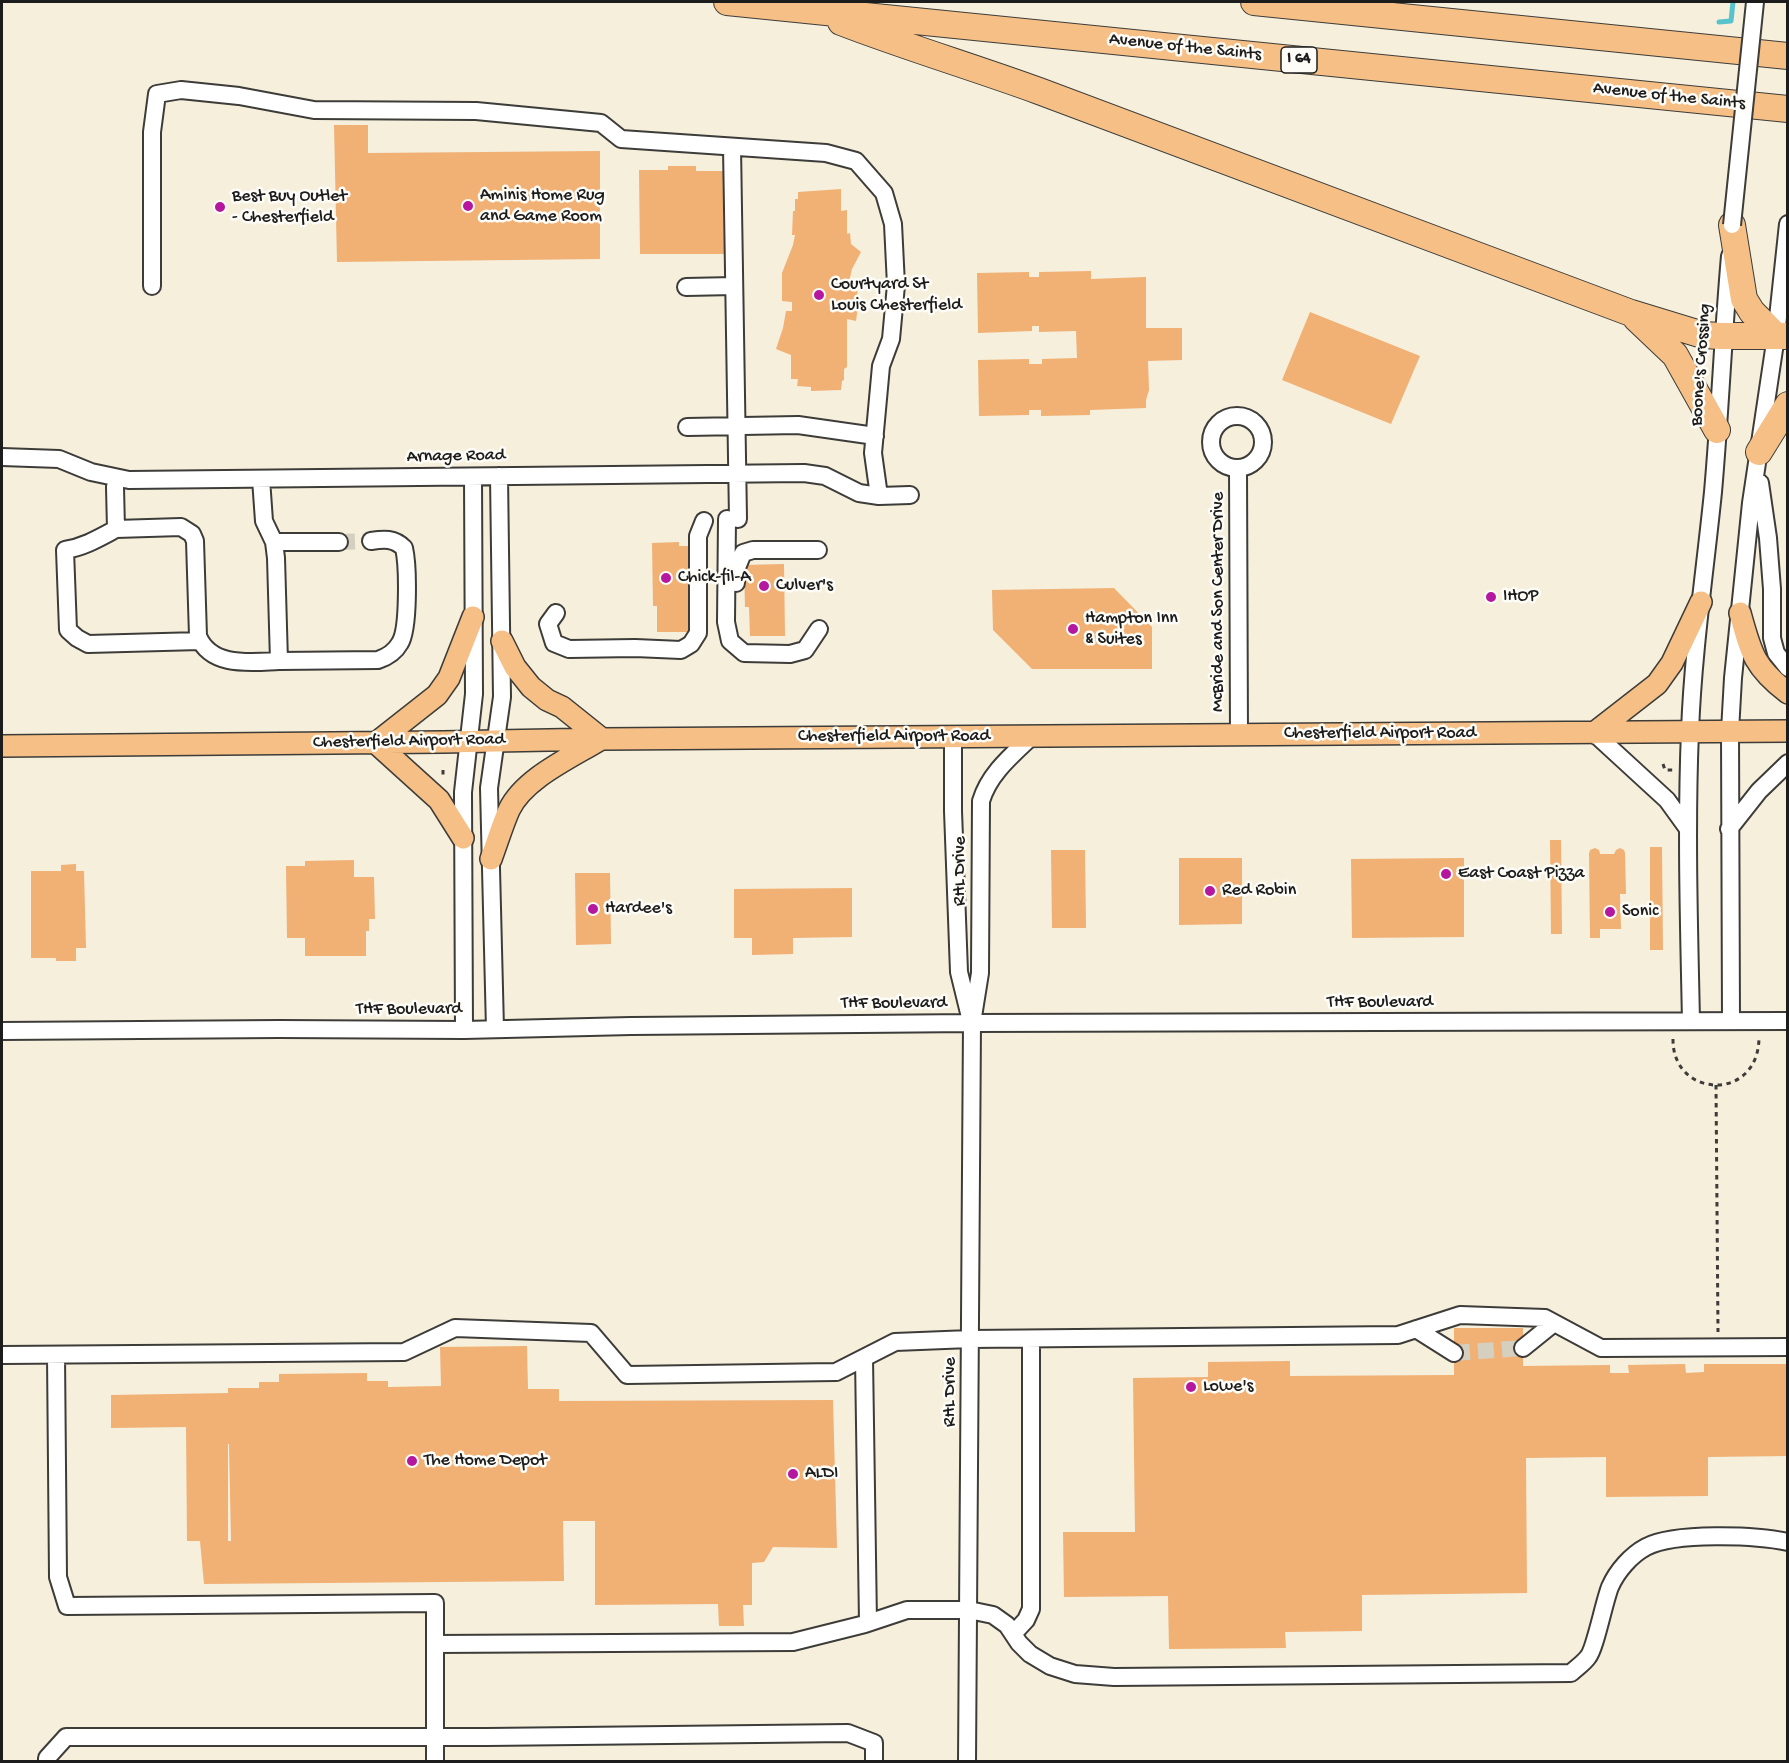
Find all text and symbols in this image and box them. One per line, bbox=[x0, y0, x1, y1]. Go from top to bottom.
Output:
street label: Avenue of the Saints bbox=[1108, 29, 1262, 67]
road number: I 64 bbox=[1281, 47, 1317, 73]
street label: Avenue of the Saints bbox=[1592, 78, 1746, 116]
place label: Aminis Home Rug and Game Room bbox=[480, 185, 605, 228]
place label: Best Buy Outlet - Chesterfield bbox=[232, 186, 347, 228]
marker: Aminis Home Rug and Game Room bbox=[461, 199, 475, 213]
marker: Best Buy Outlet - Chesterfield bbox=[213, 200, 227, 214]
place label: Courtyard St Louis Chesterfield bbox=[831, 274, 962, 316]
marker: Courtyard St Louis Chesterfield bbox=[812, 288, 826, 302]
street label: Boone's Crossing bbox=[1687, 303, 1717, 427]
street label: Arnage Road bbox=[406, 445, 506, 469]
street label: McBride and Son Center Drive bbox=[1208, 492, 1230, 712]
place label: Chick-fil-A bbox=[678, 567, 751, 589]
marker: Chick-fil-A bbox=[659, 571, 673, 585]
place label: Culver's bbox=[776, 575, 833, 597]
marker: Culver's bbox=[757, 579, 771, 593]
place label: IHOP bbox=[1503, 586, 1538, 608]
marker: IHOP bbox=[1484, 590, 1498, 604]
place label: Hampton Inn & Suites bbox=[1085, 608, 1178, 650]
marker: Hampton Inn & Suites bbox=[1066, 622, 1080, 636]
street label: Chesterfield Airport Road bbox=[1284, 723, 1476, 745]
street label: Chesterfield Airport Road bbox=[798, 726, 990, 748]
street label: Chesterfield Airport Road bbox=[313, 730, 505, 754]
street label: RHL Drive bbox=[950, 836, 972, 906]
place label: East Coast Pizza bbox=[1458, 863, 1584, 885]
marker: East Coast Pizza bbox=[1439, 867, 1453, 881]
place label: Red Robin bbox=[1222, 880, 1296, 902]
marker: Red Robin bbox=[1203, 884, 1217, 898]
place label: Hardee's bbox=[605, 898, 672, 920]
place label: Sonic bbox=[1622, 901, 1658, 923]
marker: Hardee's bbox=[586, 902, 600, 916]
marker: Sonic bbox=[1603, 905, 1617, 919]
street label: THF Boulevard bbox=[1327, 992, 1433, 1014]
street label: THF Boulevard bbox=[841, 993, 947, 1015]
street label: THF Boulevard bbox=[356, 999, 462, 1021]
street label: RHL Drive bbox=[940, 1357, 962, 1427]
place label: Lowe's bbox=[1203, 1376, 1253, 1398]
marker: Lowe's bbox=[1184, 1380, 1198, 1394]
place label: The Home Depot bbox=[424, 1450, 547, 1472]
marker: The Home Depot bbox=[405, 1454, 419, 1468]
place label: ALDI bbox=[805, 1463, 838, 1485]
marker: ALDI bbox=[786, 1467, 800, 1481]

